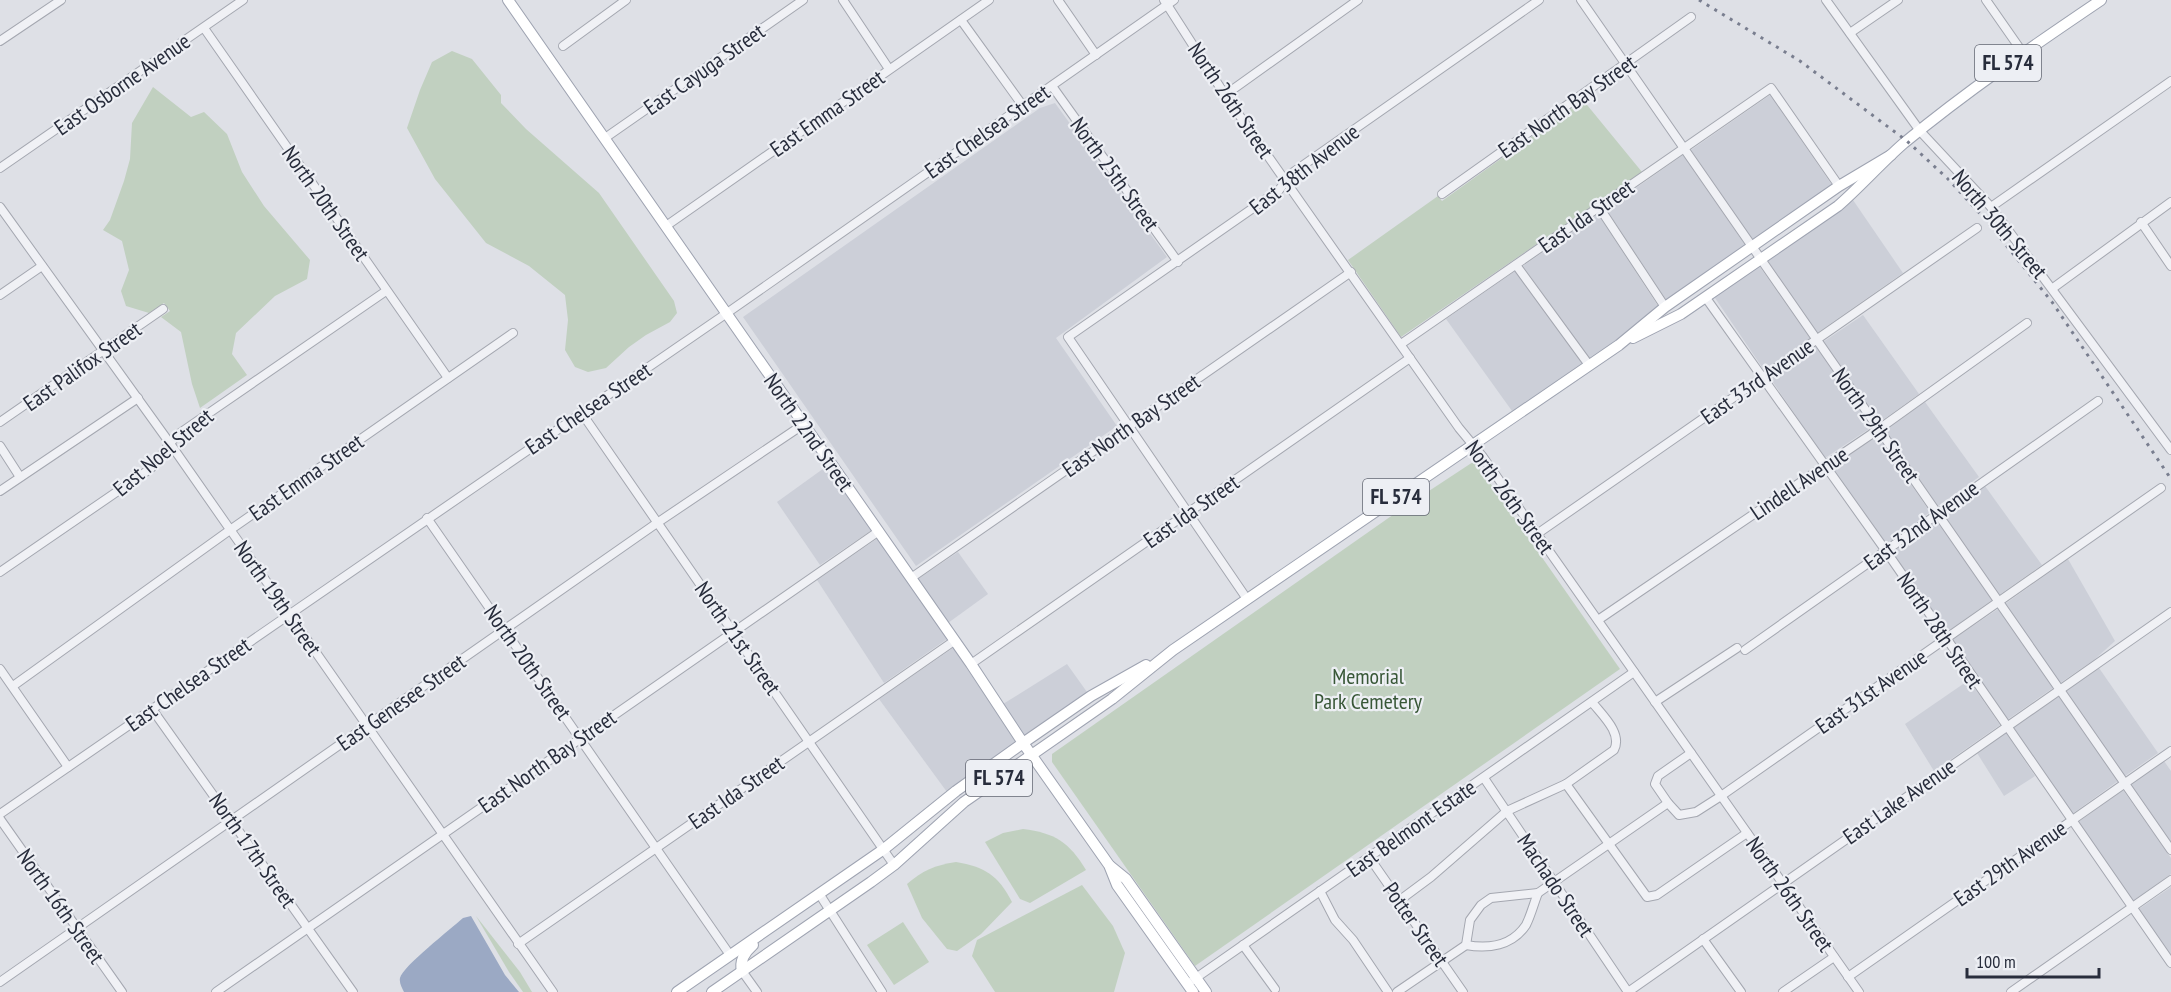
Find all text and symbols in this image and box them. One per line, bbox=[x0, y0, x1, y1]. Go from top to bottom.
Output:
street label: East Cayuga Street bbox=[638, 17, 770, 121]
street label: East Osborne Avenue bbox=[49, 27, 195, 141]
street label: North 26th Street bbox=[1182, 37, 1280, 163]
road number: FL 574 bbox=[1975, 45, 2041, 81]
street label: East North Bay Street bbox=[1493, 48, 1641, 164]
street label: East Emma Street bbox=[764, 63, 890, 163]
street label: East Chelsea Street bbox=[919, 78, 1055, 184]
street label: North 25th Street bbox=[1064, 112, 1166, 236]
street label: East 38th Avenue bbox=[1244, 117, 1364, 221]
street label: North 20th Street bbox=[276, 140, 376, 266]
street label: North 30th Street bbox=[1946, 164, 2054, 284]
street label: East Ida Street bbox=[1533, 173, 1639, 259]
street label: East Palifox Street bbox=[18, 315, 146, 417]
street label: East 33rd Avenue bbox=[1695, 332, 1819, 430]
street label: East Chelsea Street bbox=[520, 356, 656, 460]
street label: North 29th Street bbox=[1826, 362, 1926, 488]
street label: East North Bay Street bbox=[1057, 367, 1205, 483]
street label: North 22nd Street bbox=[758, 368, 860, 496]
street label: East Noel Street bbox=[107, 402, 219, 502]
street label: East Emma Street bbox=[243, 427, 369, 527]
street label: North 26th Street bbox=[1459, 435, 1561, 559]
street label: Lindell Avenue bbox=[1745, 440, 1853, 526]
street label: East Ida Street bbox=[1138, 468, 1244, 554]
street label: East 32nd Avenue bbox=[1858, 474, 1984, 576]
road number: FL 574 bbox=[1363, 479, 1429, 515]
street label: North 19th Street bbox=[228, 535, 328, 661]
street label: North 28th Street bbox=[1891, 567, 1989, 693]
street label: North 21st Street bbox=[689, 576, 787, 700]
street label: North 20th Street bbox=[478, 599, 578, 725]
street label: East Chelsea Street bbox=[120, 631, 256, 737]
street label: East 31st Avenue bbox=[1810, 642, 1932, 740]
street label: East Genesee Street bbox=[331, 647, 471, 757]
park label: Memorial Park Cemetery bbox=[1314, 662, 1423, 715]
street label: East North Bay Street bbox=[473, 703, 621, 819]
street label: East Ida Street bbox=[683, 749, 789, 835]
street label: East Lake Avenue bbox=[1837, 752, 1961, 850]
road number: FL 574 bbox=[966, 760, 1032, 796]
street label: East Belmont Estate bbox=[1341, 773, 1481, 883]
street label: North 17th Street bbox=[203, 787, 303, 913]
street label: East 29th Avenue bbox=[1948, 814, 2072, 912]
street label: Machado Street bbox=[1511, 828, 1601, 942]
street label: North 26th Street bbox=[1740, 831, 1840, 957]
street label: North 16th Street bbox=[11, 843, 111, 969]
street label: Potter Street bbox=[1377, 877, 1455, 971]
scale bar bbox=[1967, 941, 2099, 979]
text: 100 m bbox=[1976, 950, 2016, 973]

